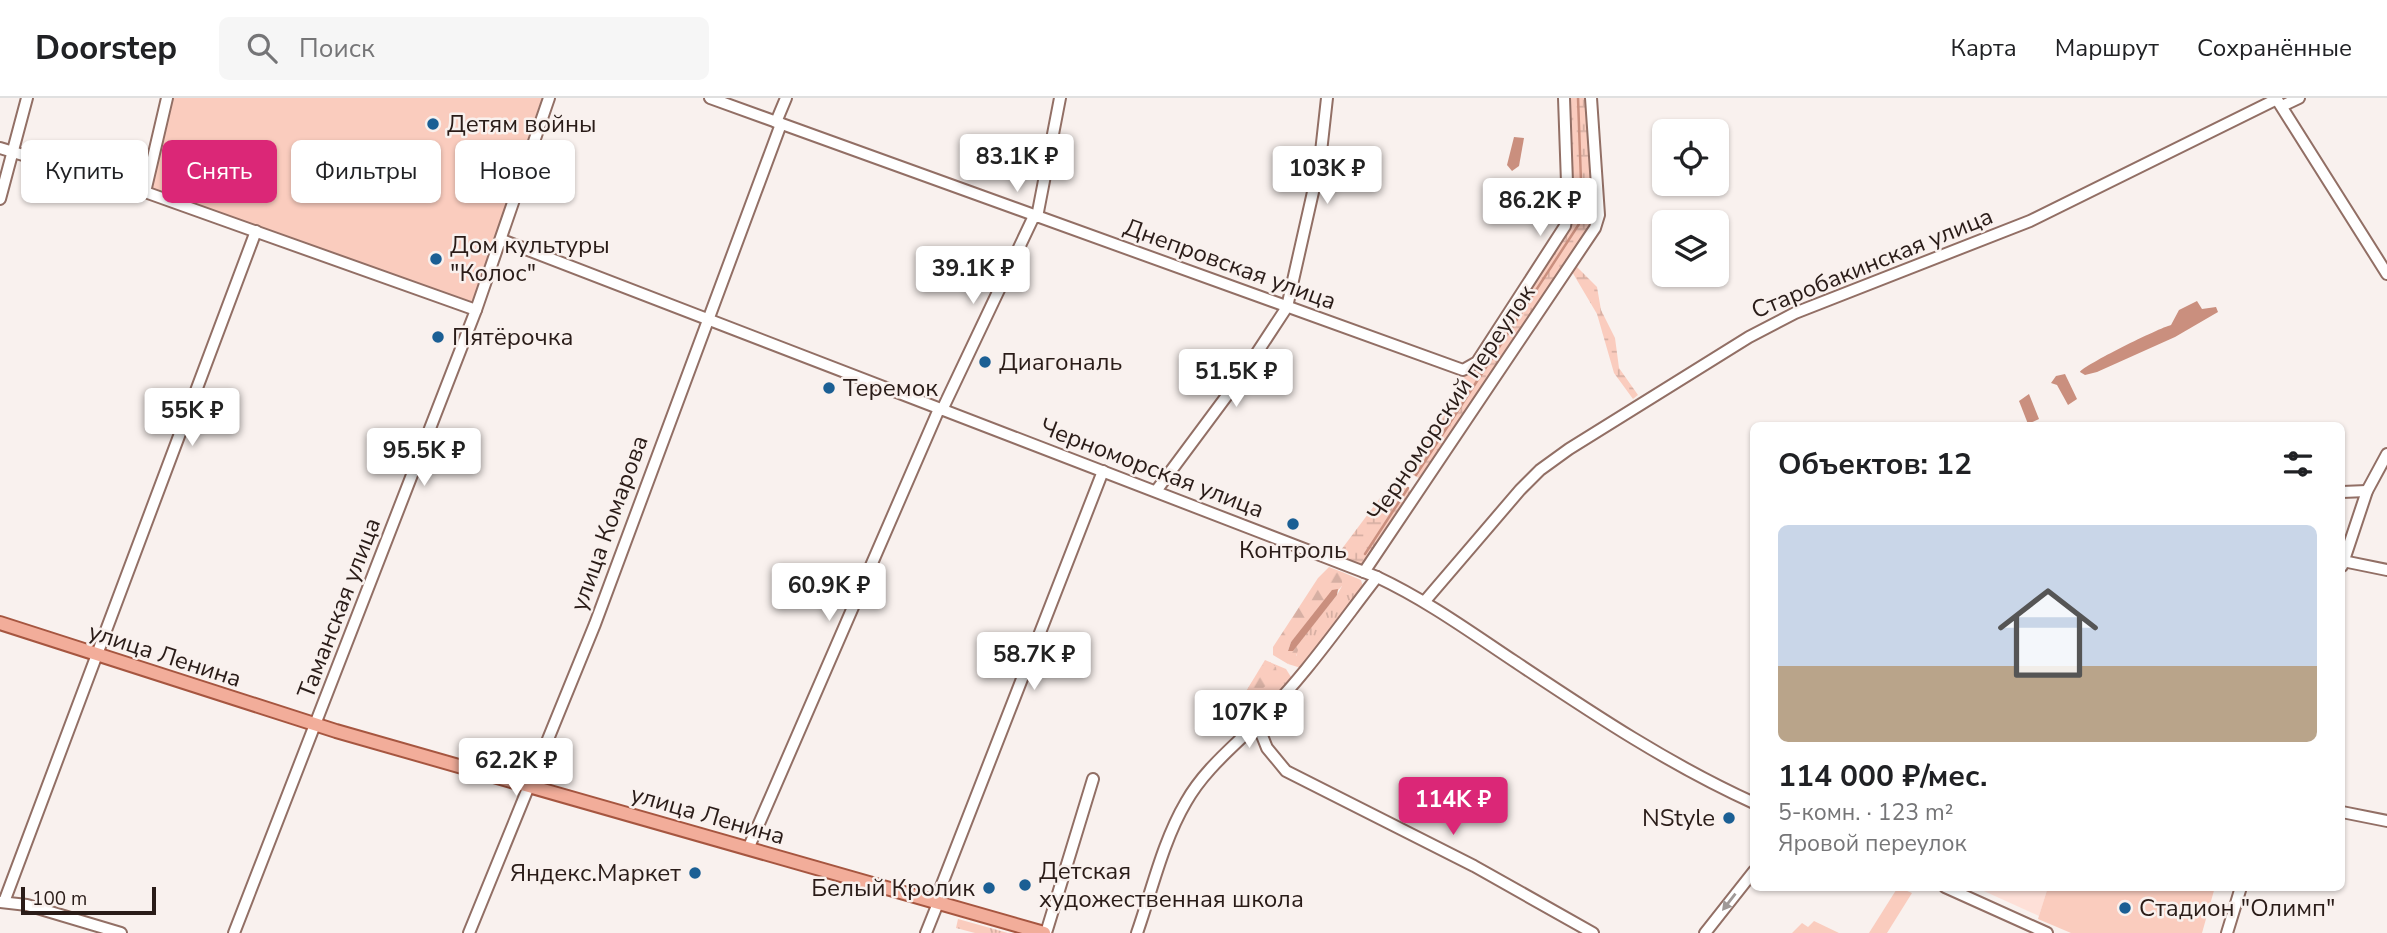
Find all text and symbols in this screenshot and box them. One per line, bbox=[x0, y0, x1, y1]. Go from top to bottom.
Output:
search box bbox=[219, 17, 709, 80]
text: Doorstep bbox=[35, 26, 177, 71]
icon: search bbox=[243, 29, 281, 67]
text: Поиск bbox=[299, 31, 375, 66]
text: Карта bbox=[1951, 32, 2017, 64]
text: Маршрут bbox=[2055, 32, 2159, 64]
text: Сохранённые bbox=[2197, 32, 2352, 64]
place label: Детям войны bbox=[447, 108, 597, 140]
marker: Детям войны bbox=[425, 116, 441, 132]
map controls bbox=[1652, 119, 1729, 287]
button: locate bbox=[1652, 119, 1729, 196]
pin: 83.1K ₽ bbox=[952, 134, 1082, 194]
chip: Купить bbox=[21, 140, 148, 203]
chip: Снять bbox=[162, 140, 277, 203]
chip: Фильтры bbox=[291, 140, 441, 203]
chip: Новое bbox=[455, 140, 575, 203]
text: 83.1K ₽ bbox=[976, 141, 1058, 172]
pin: 103K ₽ bbox=[1270, 146, 1384, 206]
text: 103K ₽ bbox=[1289, 153, 1365, 184]
pin: 86.2K ₽ bbox=[1475, 178, 1605, 238]
text: 86.2K ₽ bbox=[1499, 185, 1581, 216]
street label: Старобакинская улица bbox=[1747, 200, 1997, 326]
button: layers bbox=[1652, 210, 1729, 287]
street label: Днепровская улица bbox=[1119, 211, 1341, 317]
place label: Дом культуры "Колос" bbox=[450, 229, 610, 289]
pin: 39.1K ₽ bbox=[908, 246, 1038, 306]
marker: Дом культуры "Колос" bbox=[428, 251, 444, 267]
text: 39.1K ₽ bbox=[932, 253, 1014, 284]
street label: Черноморский переулок bbox=[1360, 278, 1542, 528]
place label: Пятёрочка bbox=[452, 321, 573, 353]
marker: Пятёрочка bbox=[430, 329, 446, 345]
place label: Диагональ bbox=[999, 346, 1122, 378]
pin: 51.5K ₽ bbox=[1171, 350, 1301, 409]
marker: Диагональ bbox=[977, 354, 993, 370]
text: 51.5K ₽ bbox=[1195, 356, 1277, 387]
place label: Теремок bbox=[843, 372, 938, 404]
marker: Теремок bbox=[821, 380, 837, 396]
pin: 55K ₽ bbox=[143, 388, 241, 448]
text: 55K ₽ bbox=[161, 395, 223, 426]
street label: Черноморская улица bbox=[1035, 410, 1269, 526]
pin: 95.5K ₽ bbox=[359, 428, 489, 488]
street label: улица Комарова bbox=[562, 431, 656, 615]
text: 95.5K ₽ bbox=[383, 435, 465, 466]
text: Объектов: 12 bbox=[1778, 444, 1972, 485]
icon: filters bbox=[2279, 445, 2317, 483]
street label: Таманская улица bbox=[290, 513, 388, 703]
marker: Контроль bbox=[1285, 516, 1301, 532]
place label: Контроль bbox=[1239, 534, 1347, 566]
pin: 60.9K ₽ bbox=[764, 564, 894, 623]
text: 60.9K ₽ bbox=[788, 570, 870, 601]
icon: home bbox=[1985, 570, 2111, 696]
street label: улица Ленина bbox=[84, 615, 246, 695]
pin: 58.7K ₽ bbox=[969, 632, 1099, 692]
text: 58.7K ₽ bbox=[993, 639, 1075, 670]
pin: 107K ₽ bbox=[1192, 690, 1306, 750]
text: 107K ₽ bbox=[1211, 697, 1287, 728]
pin: 62.2K ₽ bbox=[451, 738, 581, 798]
text: 62.2K ₽ bbox=[475, 745, 557, 776]
text: 114 000 ₽/мес. bbox=[1778, 756, 1987, 797]
street label: улица Ленина bbox=[627, 778, 789, 852]
pin: 114K ₽ bbox=[1396, 778, 1510, 837]
text: 114K ₽ bbox=[1415, 784, 1491, 815]
text: 5-комн. · 123 m² bbox=[1778, 797, 1953, 828]
place label: NStyle bbox=[1642, 802, 1715, 834]
marker: NStyle bbox=[1721, 810, 1737, 826]
text: Яровой переулок bbox=[1778, 828, 1967, 859]
place label: Детская художественная школа bbox=[1039, 855, 1304, 915]
place label: Яндекс.Маркет bbox=[510, 857, 681, 889]
marker: Яндекс.Маркет bbox=[687, 865, 703, 881]
place label: Белый Кролик bbox=[811, 872, 975, 904]
marker: Детская художественная школа bbox=[1017, 877, 1033, 893]
marker: Белый Кролик bbox=[981, 880, 997, 896]
scale bar bbox=[21, 884, 156, 916]
text: 100 m bbox=[32, 886, 87, 912]
one-way arrow bbox=[1722, 892, 1737, 910]
place label: Стадион "Олимп" bbox=[2139, 892, 2335, 924]
marker: Стадион "Олимп" bbox=[2117, 900, 2133, 916]

